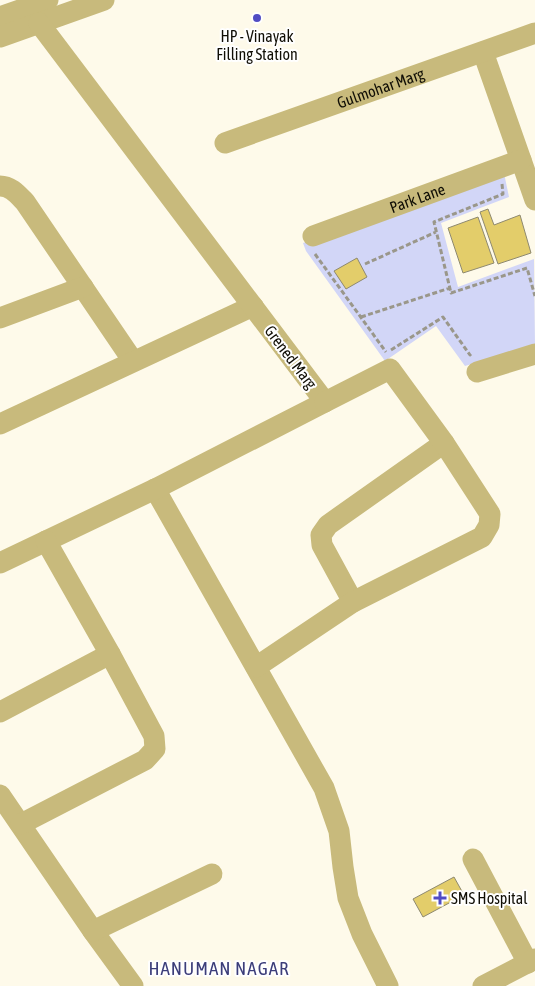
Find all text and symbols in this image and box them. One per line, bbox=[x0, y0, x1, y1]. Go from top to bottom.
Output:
marker: HP - Vinayak Filling Station bbox=[251, 12, 263, 24]
place label: HP - Vinayak Filling Station bbox=[216, 27, 298, 64]
street label: Gulmohar Marg bbox=[335, 64, 427, 112]
street label: Park Lane bbox=[387, 180, 447, 216]
street label: Grened Marg bbox=[261, 322, 321, 393]
place label: SMS Hospital bbox=[451, 889, 528, 908]
marker: SMS Hospital bbox=[433, 891, 447, 905]
district label: HANUMAN NAGAR bbox=[148, 957, 290, 979]

